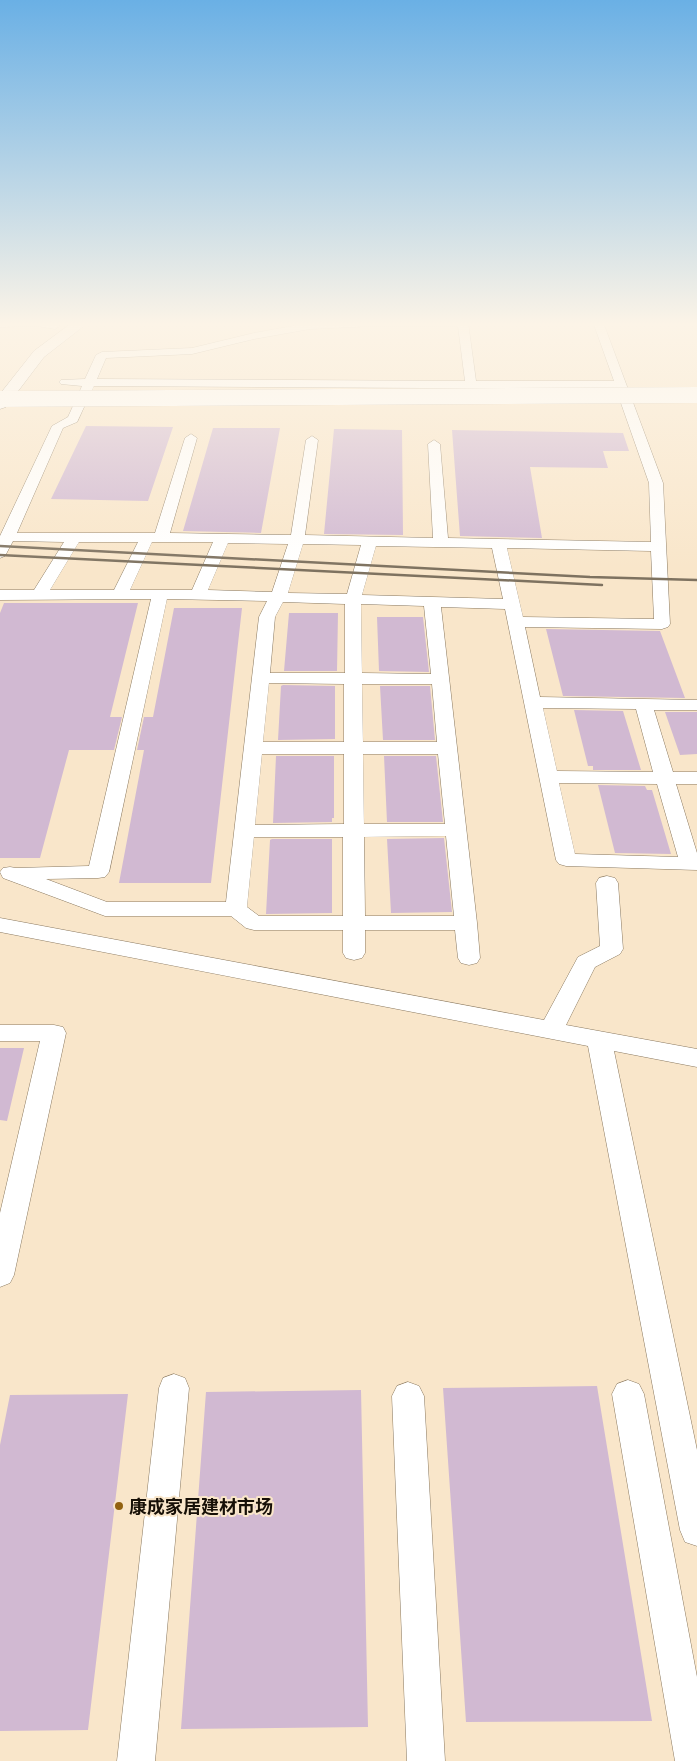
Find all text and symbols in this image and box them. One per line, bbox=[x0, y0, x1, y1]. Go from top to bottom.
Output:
place label: 康成家居建材市场 bbox=[129, 1495, 273, 1517]
marker: 康成家居建材市场 bbox=[113, 1500, 125, 1512]

